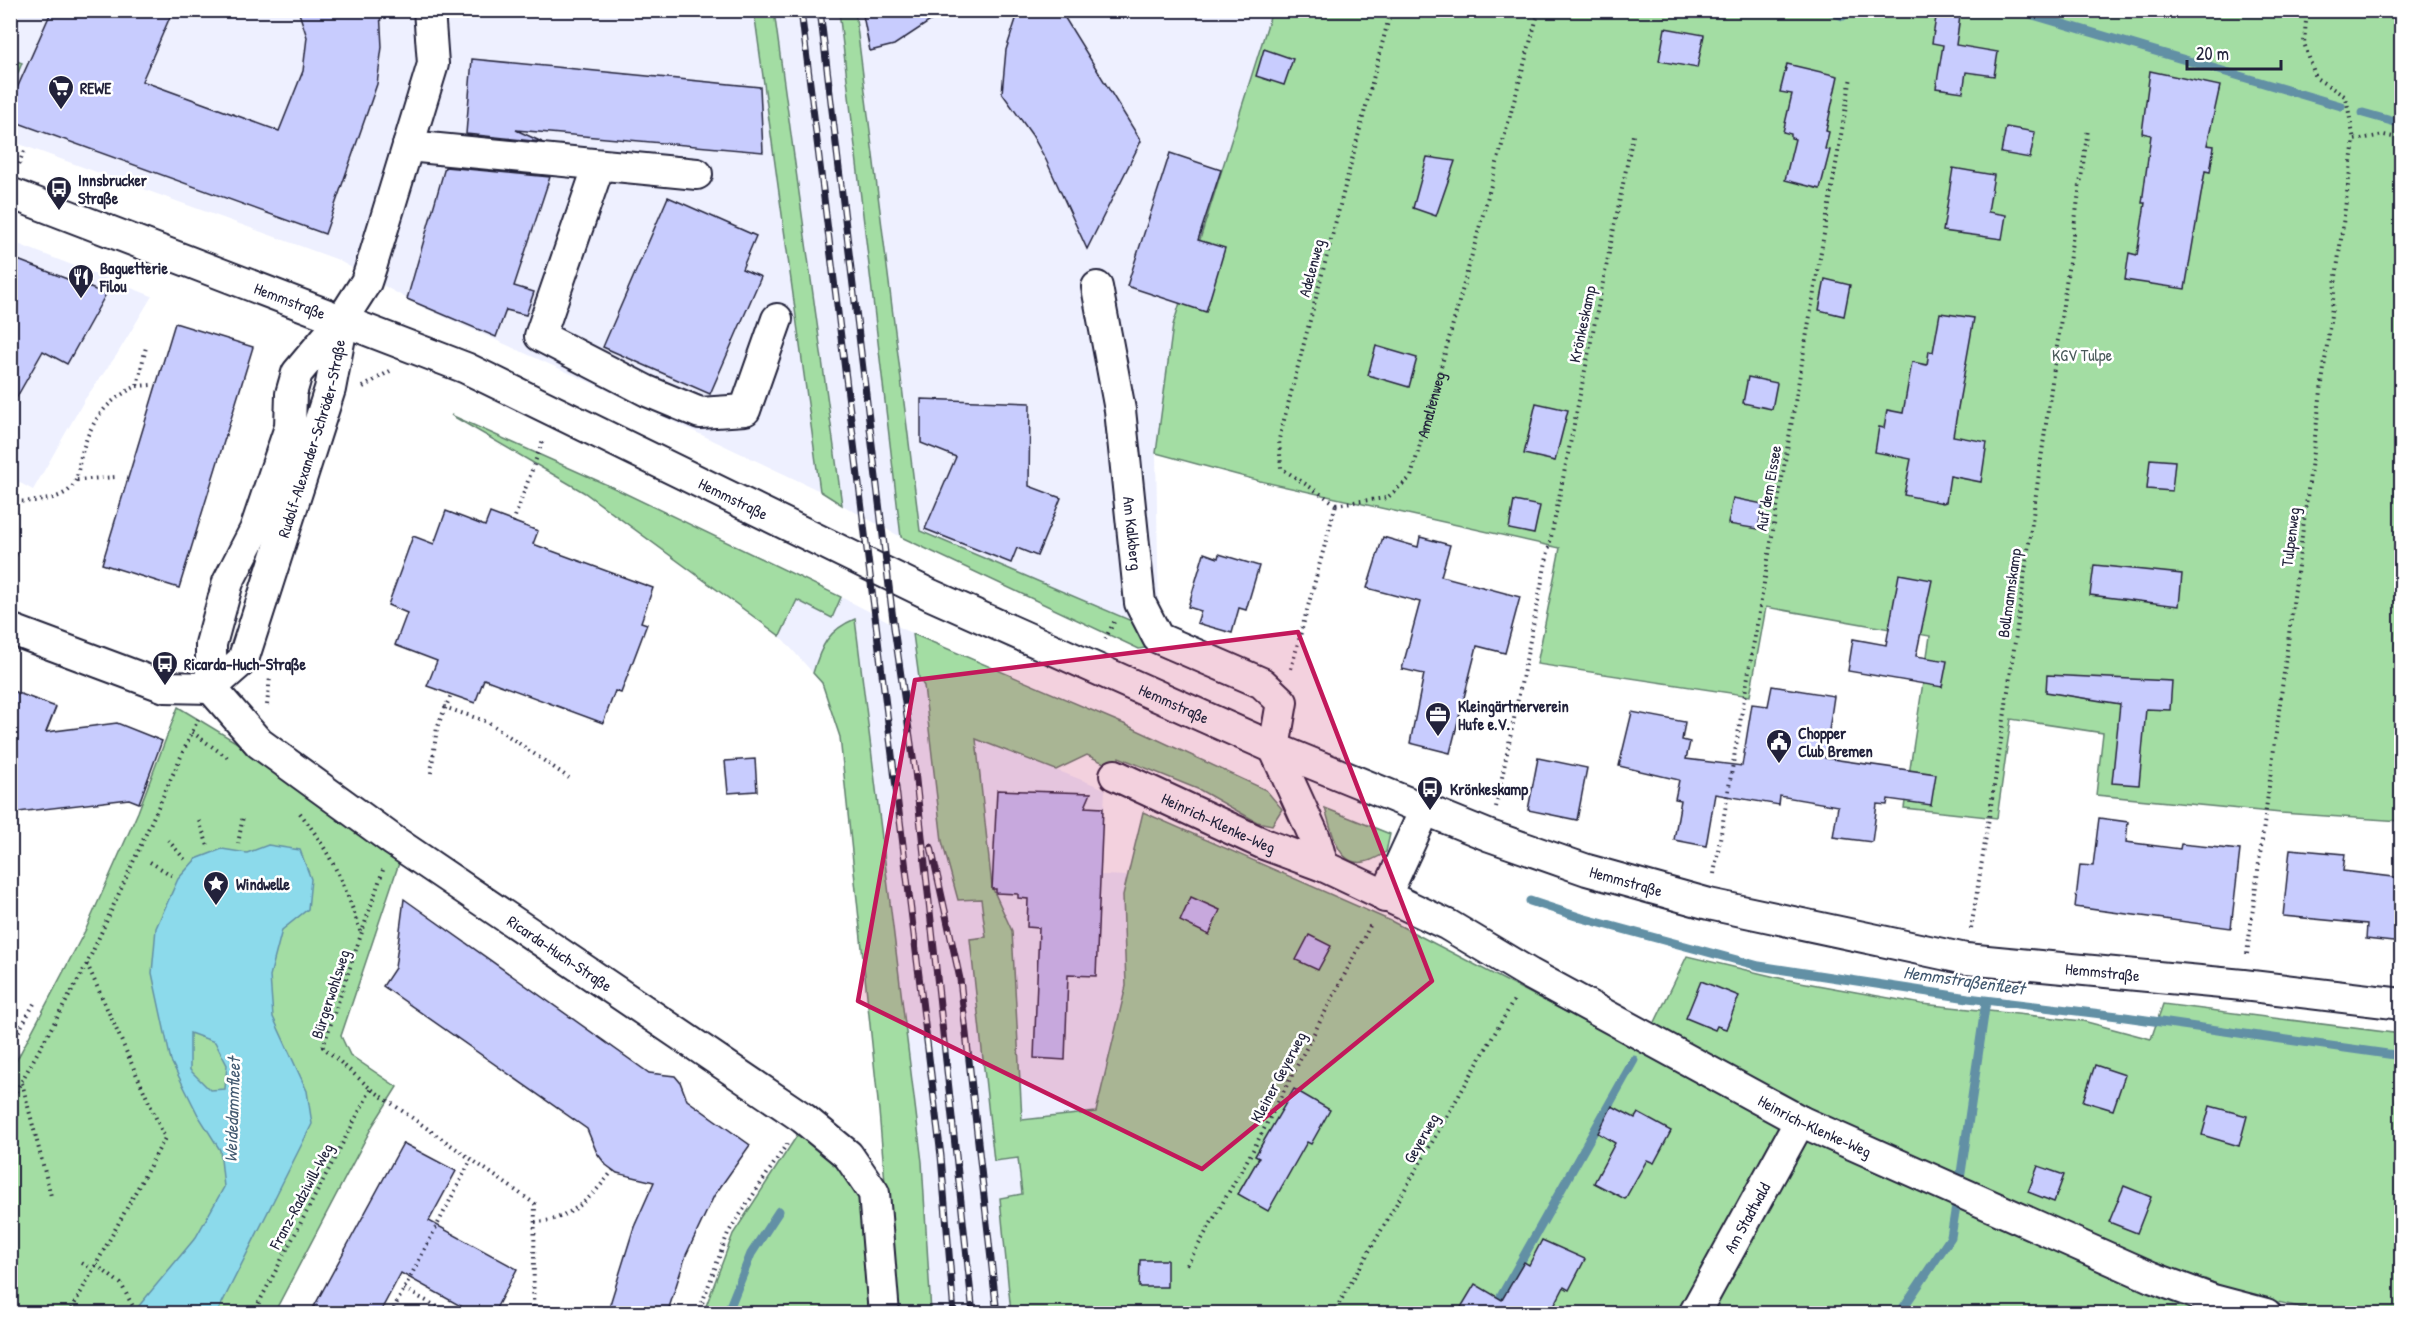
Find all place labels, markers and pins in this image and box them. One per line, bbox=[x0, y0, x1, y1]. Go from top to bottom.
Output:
supermarket icon: REWE bbox=[46, 73, 76, 111]
place label: REWE bbox=[80, 77, 112, 99]
place label: Innsbrucker Straße bbox=[78, 169, 148, 210]
bus stop icon: Innsbrucker Straße bbox=[44, 174, 74, 212]
place label: Baguetterie Filou bbox=[99, 257, 168, 297]
restaurant icon: Baguetterie Filou bbox=[66, 262, 96, 300]
bus stop icon: Ricarda-Huch-Straße bbox=[150, 649, 180, 687]
place label: Ricarda-Huch-Straße bbox=[184, 653, 306, 676]
place label: Kleingärtnerverein Hufe e.V. bbox=[1458, 695, 1569, 735]
office icon: Kleingärtnerverein Hufe e.V. bbox=[1423, 700, 1453, 738]
place label: Chopper Club Bremen bbox=[1798, 722, 1873, 762]
public building icon: Chopper Club Bremen bbox=[1764, 727, 1794, 765]
bus stop icon: Krönkeskamp bbox=[1415, 774, 1445, 812]
place label: Krönkeskamp bbox=[1450, 778, 1528, 801]
place icon: Windwelle bbox=[201, 869, 231, 907]
place label: Windwelle bbox=[236, 873, 291, 895]

